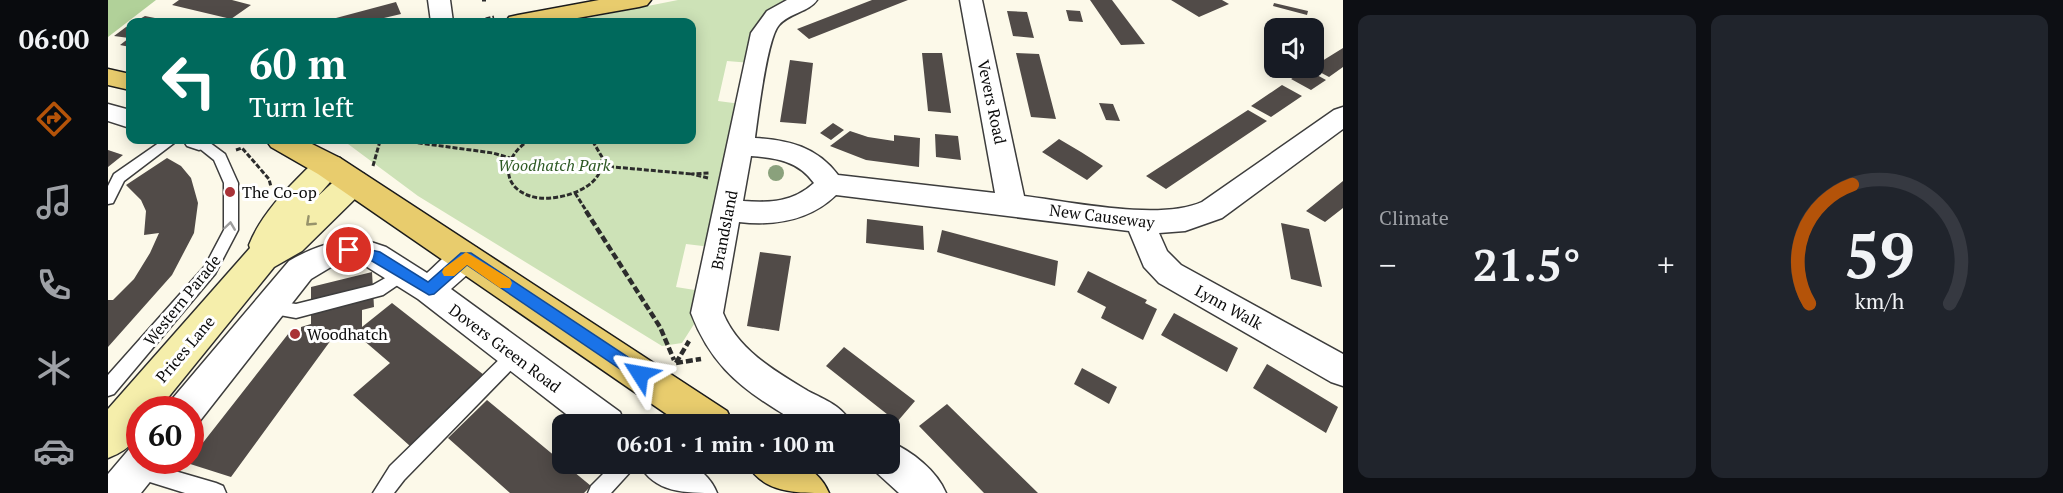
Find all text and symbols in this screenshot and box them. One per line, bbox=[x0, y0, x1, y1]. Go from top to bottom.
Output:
map controls bbox=[1264, 18, 1324, 78]
button: sound bbox=[1264, 18, 1324, 78]
text: 06:00 bbox=[19, 21, 89, 57]
text: 60 m bbox=[249, 35, 347, 91]
icon: left bbox=[150, 42, 228, 120]
street label: Vevers Road bbox=[972, 58, 1012, 146]
text: Turn left bbox=[249, 89, 354, 125]
icon: directions bbox=[33, 98, 75, 140]
park label: Woodhatch Park bbox=[498, 154, 611, 176]
icon: music bbox=[33, 181, 75, 223]
place label: The Co-op bbox=[242, 181, 317, 203]
marker: The Co-op bbox=[223, 185, 237, 199]
street label: Brandsland bbox=[706, 188, 743, 272]
street label: New Causeway bbox=[1048, 199, 1157, 233]
text: Climate bbox=[1379, 204, 1449, 231]
text: 59 bbox=[1844, 213, 1915, 296]
one-way arrow bbox=[306, 214, 317, 225]
one-way arrow bbox=[223, 221, 235, 231]
pin bbox=[323, 224, 374, 275]
icon: arrive bbox=[332, 233, 365, 266]
text: 21.5° bbox=[1473, 234, 1581, 294]
text: − bbox=[1379, 243, 1397, 286]
text: + bbox=[1657, 243, 1675, 286]
street label: Western Parade bbox=[138, 250, 226, 350]
icon: phone bbox=[33, 264, 75, 306]
street label: Lynn Walk bbox=[1191, 279, 1267, 335]
text: km/h bbox=[1854, 287, 1904, 315]
street label: Dovers Green Road bbox=[444, 299, 566, 397]
street label: Prices Lane bbox=[151, 311, 219, 387]
place label: Woodhatch bbox=[307, 323, 388, 345]
marker: Woodhatch bbox=[288, 327, 302, 341]
position arrow bbox=[608, 342, 672, 406]
icon: climate bbox=[33, 347, 75, 389]
speed limit sign: 60 bbox=[126, 396, 204, 474]
text: 06:01 · 1 min · 100 m bbox=[617, 429, 835, 458]
icon: car bbox=[33, 430, 75, 472]

